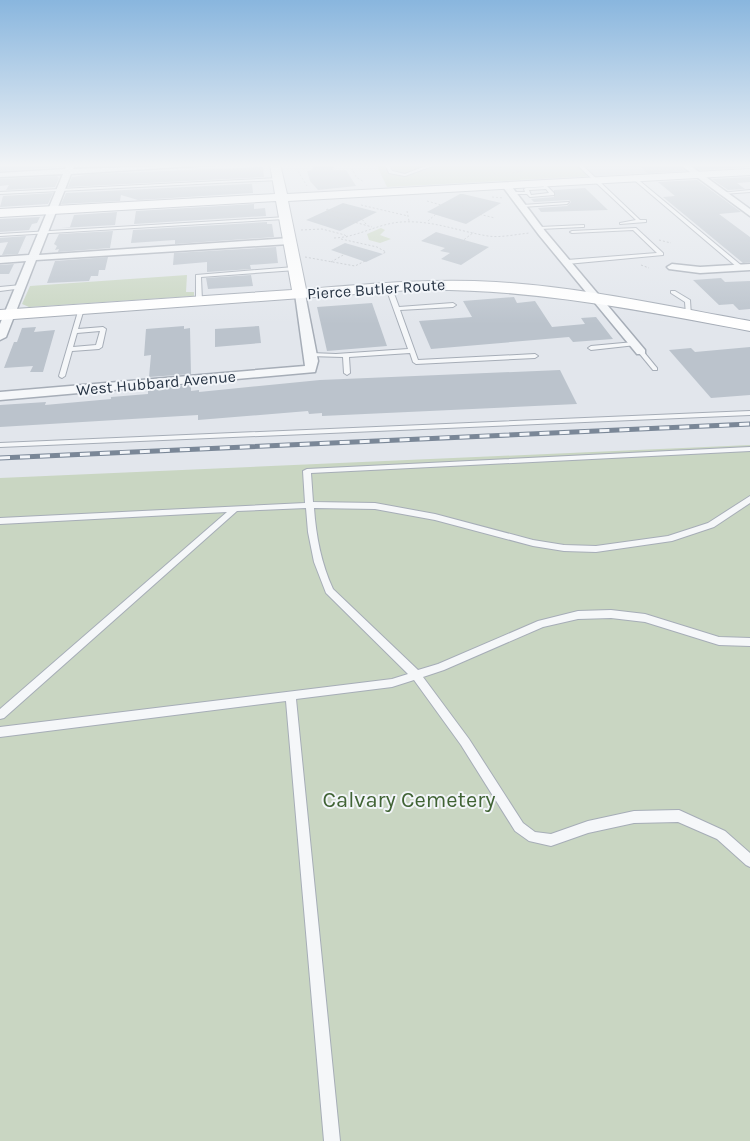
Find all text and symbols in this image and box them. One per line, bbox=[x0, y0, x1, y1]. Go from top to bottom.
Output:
street label: Pierce Butler Route bbox=[306, 275, 446, 303]
street label: West Hubbard Avenue bbox=[75, 367, 237, 399]
park label: Calvary Cemetery bbox=[323, 787, 495, 813]

